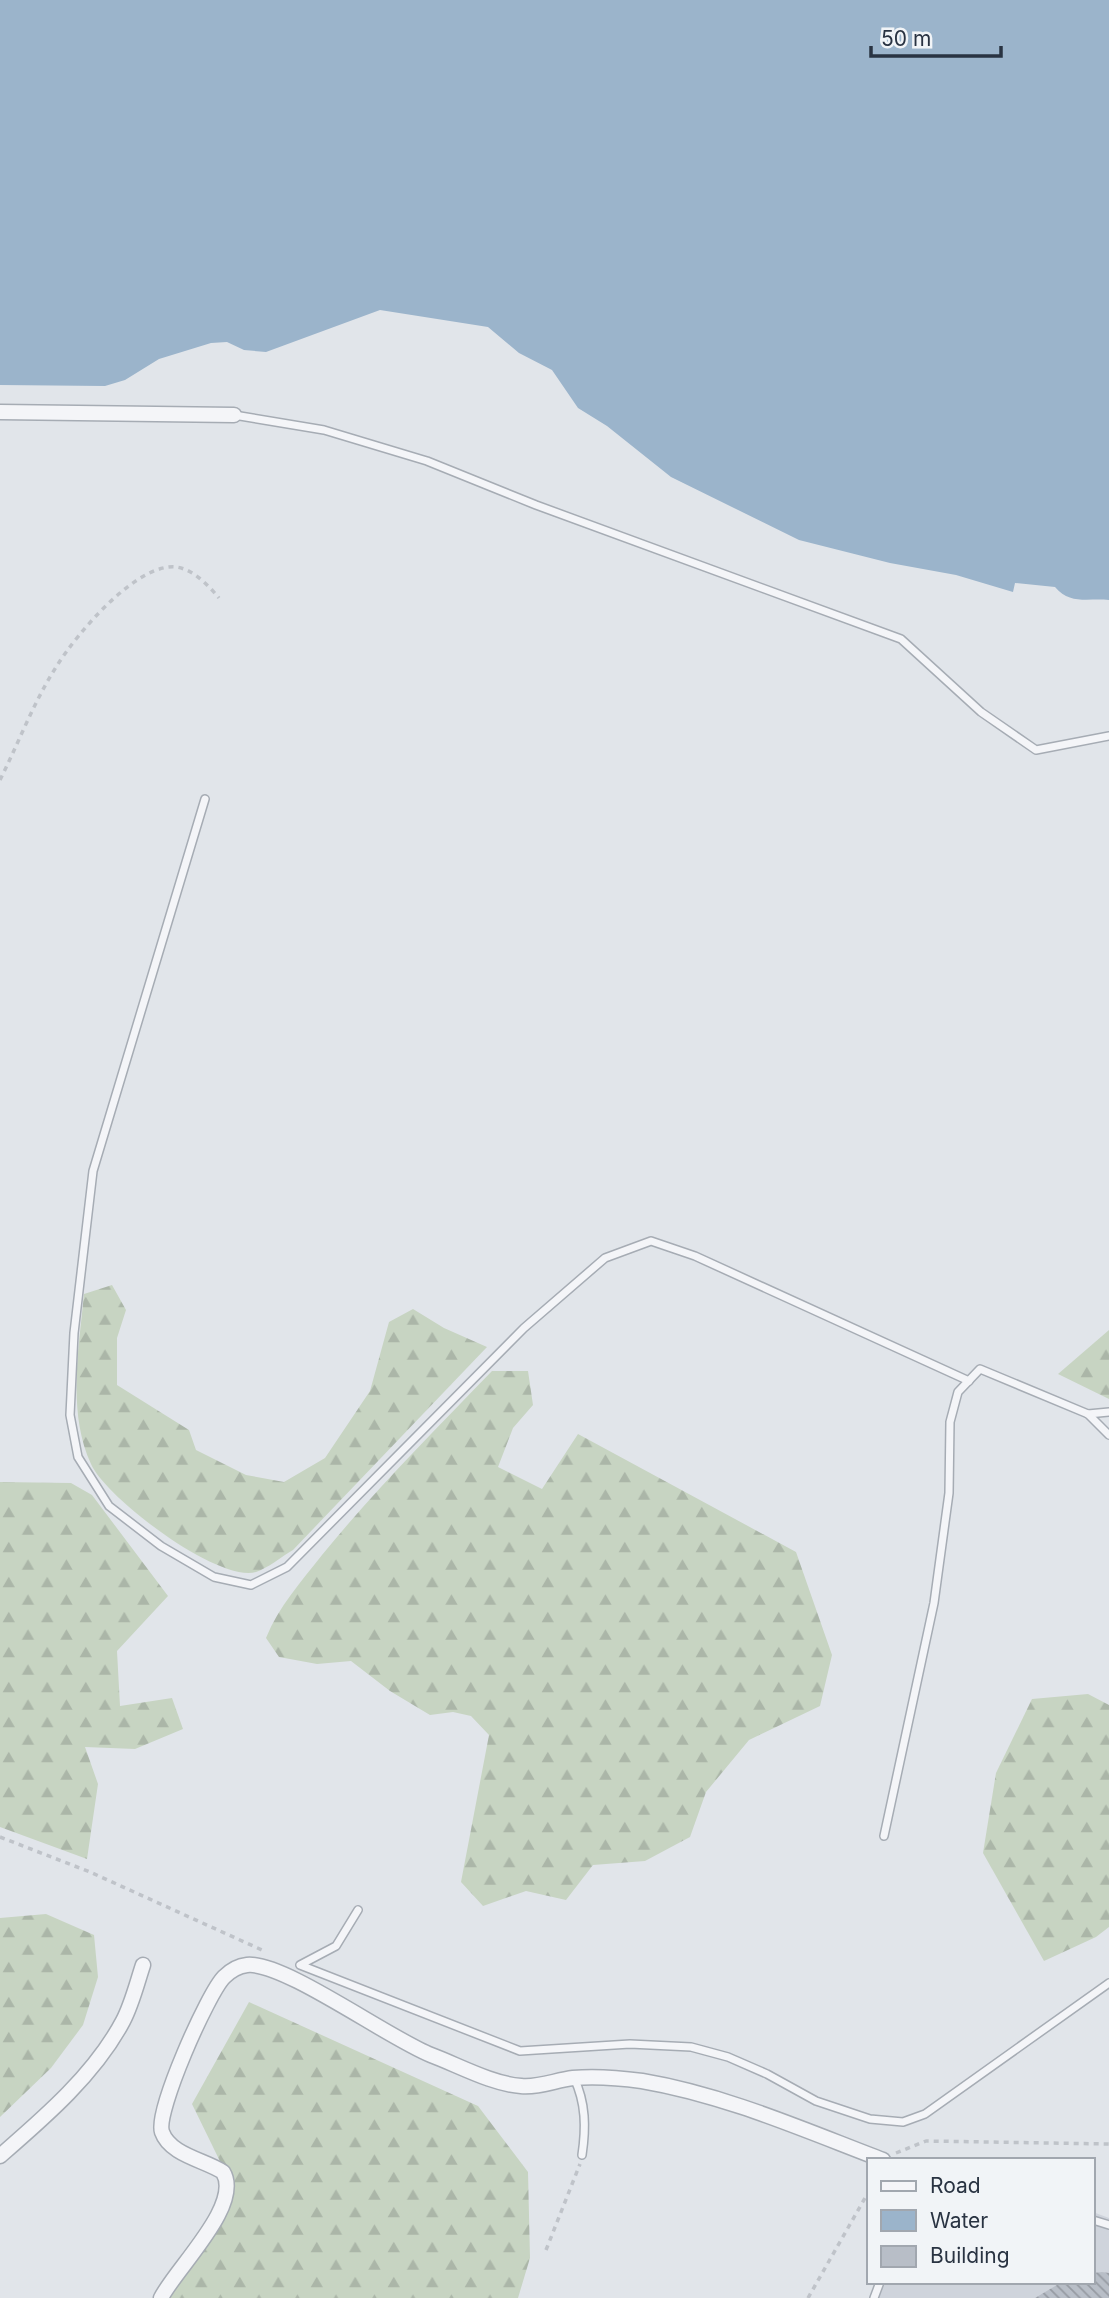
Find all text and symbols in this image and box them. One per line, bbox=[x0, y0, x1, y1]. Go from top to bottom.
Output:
scale bar bbox=[871, 14, 1000, 58]
text: 50 m bbox=[881, 26, 931, 51]
legend bbox=[867, 2158, 1095, 2284]
text: Road bbox=[930, 2173, 981, 2198]
text: Water bbox=[930, 2208, 988, 2233]
text: Building bbox=[930, 2243, 1010, 2268]

